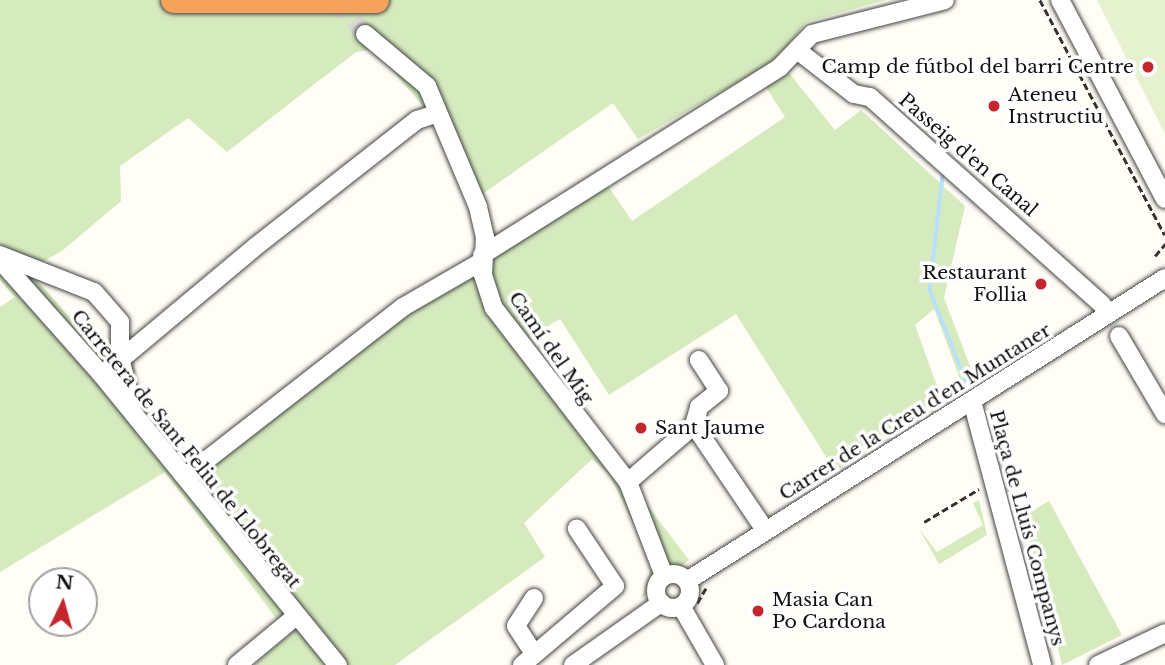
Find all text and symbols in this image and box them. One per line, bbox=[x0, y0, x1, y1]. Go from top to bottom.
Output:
place label: Camp de fútbol del barri Centre bbox=[822, 56, 1134, 78]
marker: Camp de fútbol del barri Centre bbox=[1140, 59, 1156, 75]
place label: Ateneu Instructiu bbox=[1008, 84, 1103, 128]
street label: Passeig d'en Canal bbox=[894, 89, 1042, 221]
marker: Ateneu Instructiu bbox=[986, 98, 1002, 114]
place label: Restaurant Follia bbox=[922, 262, 1027, 306]
marker: Restaurant Follia bbox=[1033, 276, 1049, 292]
street label: Camí del Mig bbox=[504, 287, 598, 409]
street label: Carretera de Sant Feliu de Llobregat bbox=[66, 305, 306, 593]
street label: Carrer de la Creu d'en Muntaner bbox=[775, 318, 1055, 506]
street label: Plaça de Lluís Companys bbox=[985, 408, 1069, 648]
place label: Sant Jaume bbox=[655, 417, 765, 439]
marker: Sant Jaume bbox=[633, 420, 649, 436]
north arrow bbox=[28, 567, 98, 637]
text: N bbox=[55, 570, 75, 595]
place label: Masia Can Po Cardona bbox=[772, 589, 886, 633]
marker: Masia Can Po Cardona bbox=[750, 603, 766, 619]

